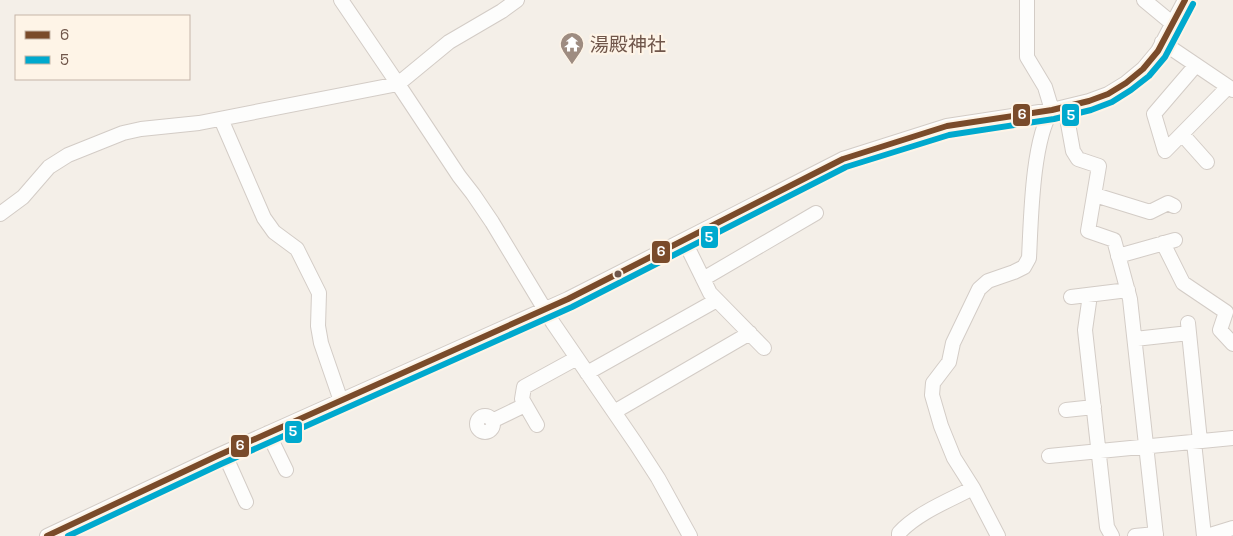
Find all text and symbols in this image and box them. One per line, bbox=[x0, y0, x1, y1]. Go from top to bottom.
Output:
legend bbox=[15, 15, 190, 80]
text: 6 bbox=[60, 25, 69, 44]
temple icon: 湯殿神社 bbox=[559, 31, 585, 65]
place label: 湯殿神社 bbox=[590, 32, 666, 57]
text: 5 bbox=[60, 50, 69, 69]
line badge: 6 bbox=[1012, 103, 1031, 127]
line badge: 5 bbox=[1061, 103, 1080, 127]
text: 6 bbox=[1018, 105, 1027, 123]
text: 5 bbox=[1067, 106, 1075, 124]
line badge: 5 bbox=[700, 225, 719, 249]
text: 5 bbox=[705, 228, 713, 246]
line badge: 6 bbox=[651, 240, 671, 264]
text: 6 bbox=[657, 242, 666, 260]
unlabelled marker bbox=[613, 269, 623, 279]
line badge: 5 bbox=[284, 420, 303, 444]
text: 5 bbox=[289, 422, 297, 440]
line badge: 6 bbox=[230, 434, 250, 458]
text: 6 bbox=[236, 436, 245, 454]

